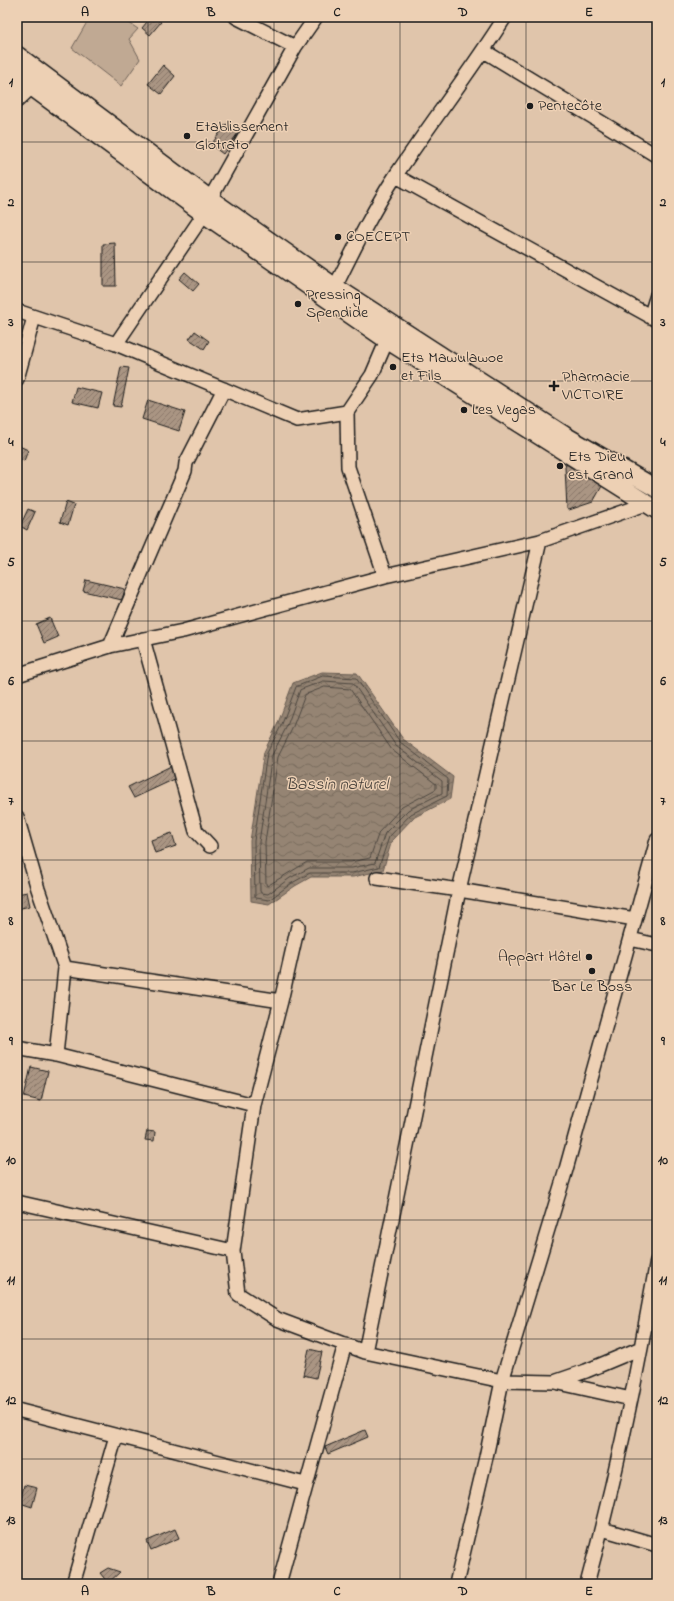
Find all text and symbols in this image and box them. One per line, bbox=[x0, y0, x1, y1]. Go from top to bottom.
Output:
text: A bbox=[81, 3, 89, 22]
text: B bbox=[206, 3, 216, 22]
text: C bbox=[333, 3, 341, 22]
text: D bbox=[457, 3, 468, 22]
text: E bbox=[585, 3, 593, 22]
text: 1 bbox=[9, 73, 14, 92]
text: 1 bbox=[661, 73, 666, 92]
place label: Pentecôte bbox=[538, 94, 603, 118]
marker: Pentecôte bbox=[525, 101, 535, 111]
place label: Etablissement Glotrato bbox=[195, 115, 289, 157]
marker: Etablissement Glotrato bbox=[182, 131, 192, 141]
text: 2 bbox=[7, 193, 15, 212]
text: 2 bbox=[659, 193, 667, 212]
place label: COECEPT bbox=[346, 225, 410, 249]
marker: COECEPT bbox=[333, 232, 343, 242]
place label: Pressing Spendide bbox=[306, 283, 369, 325]
marker: Pressing Spendide bbox=[293, 299, 303, 309]
text: 3 bbox=[7, 313, 14, 332]
text: 3 bbox=[659, 313, 666, 332]
place label: Ets Mawulawoe et Fils bbox=[401, 346, 504, 388]
marker: Ets Mawulawoe et Fils bbox=[388, 362, 398, 372]
place label: Pharmacie VICTOIRE bbox=[561, 365, 631, 407]
marker: Pharmacie VICTOIRE bbox=[549, 381, 559, 391]
place label: Les Vegas bbox=[472, 398, 536, 422]
marker: Les Vegas bbox=[459, 405, 469, 415]
text: 4 bbox=[7, 433, 14, 452]
text: 4 bbox=[659, 433, 666, 452]
place label: Ets Dieu est Grand bbox=[568, 445, 633, 487]
marker: Ets Dieu est Grand bbox=[555, 461, 565, 471]
text: 5 bbox=[7, 553, 15, 572]
text: 5 bbox=[659, 553, 667, 572]
text: 6 bbox=[7, 672, 14, 691]
text: 6 bbox=[659, 672, 666, 691]
water label: Bassin naturel bbox=[286, 772, 390, 797]
text: 7 bbox=[8, 792, 14, 811]
text: 7 bbox=[660, 792, 666, 811]
text: 8 bbox=[8, 912, 14, 931]
text: 8 bbox=[660, 912, 666, 931]
place label: Appart Hôtel bbox=[498, 945, 581, 969]
marker: Appart Hôtel bbox=[584, 952, 594, 962]
marker: Bar Le Boss bbox=[587, 966, 597, 976]
place label: Bar Le Boss bbox=[551, 975, 632, 999]
text: 9 bbox=[8, 1032, 14, 1051]
text: 9 bbox=[660, 1032, 666, 1051]
text: 10 bbox=[6, 1151, 16, 1170]
text: 10 bbox=[658, 1151, 668, 1170]
text: 11 bbox=[7, 1271, 16, 1290]
text: 11 bbox=[659, 1271, 668, 1290]
text: 12 bbox=[6, 1391, 17, 1410]
text: 12 bbox=[658, 1391, 669, 1410]
text: 13 bbox=[6, 1511, 16, 1530]
text: 13 bbox=[658, 1511, 668, 1530]
text: A bbox=[81, 1582, 89, 1601]
text: B bbox=[206, 1582, 216, 1601]
text: C bbox=[333, 1582, 341, 1601]
text: D bbox=[457, 1582, 468, 1601]
text: E bbox=[585, 1582, 593, 1601]

